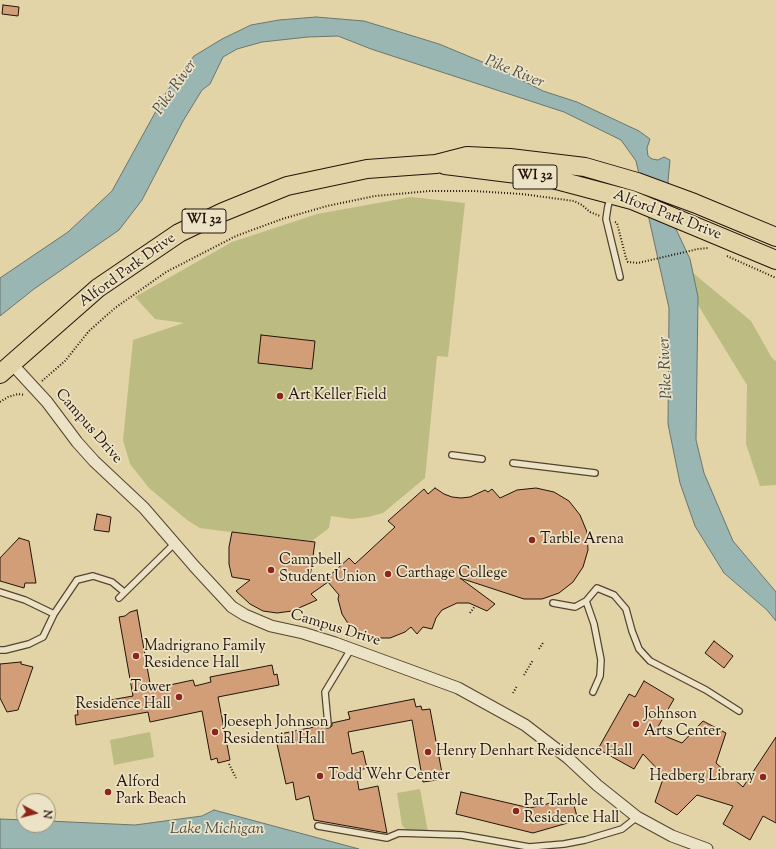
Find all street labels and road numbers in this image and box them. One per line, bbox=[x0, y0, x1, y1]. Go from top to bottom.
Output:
road number: WI 32 bbox=[513, 165, 557, 189]
street label: Alford Park Drive bbox=[610, 187, 724, 245]
road number: WI 32 bbox=[182, 209, 226, 233]
street label: Alford Park Drive bbox=[76, 230, 180, 312]
street label: Campus Drive bbox=[51, 386, 125, 468]
street label: Campus Drive bbox=[288, 607, 382, 651]

